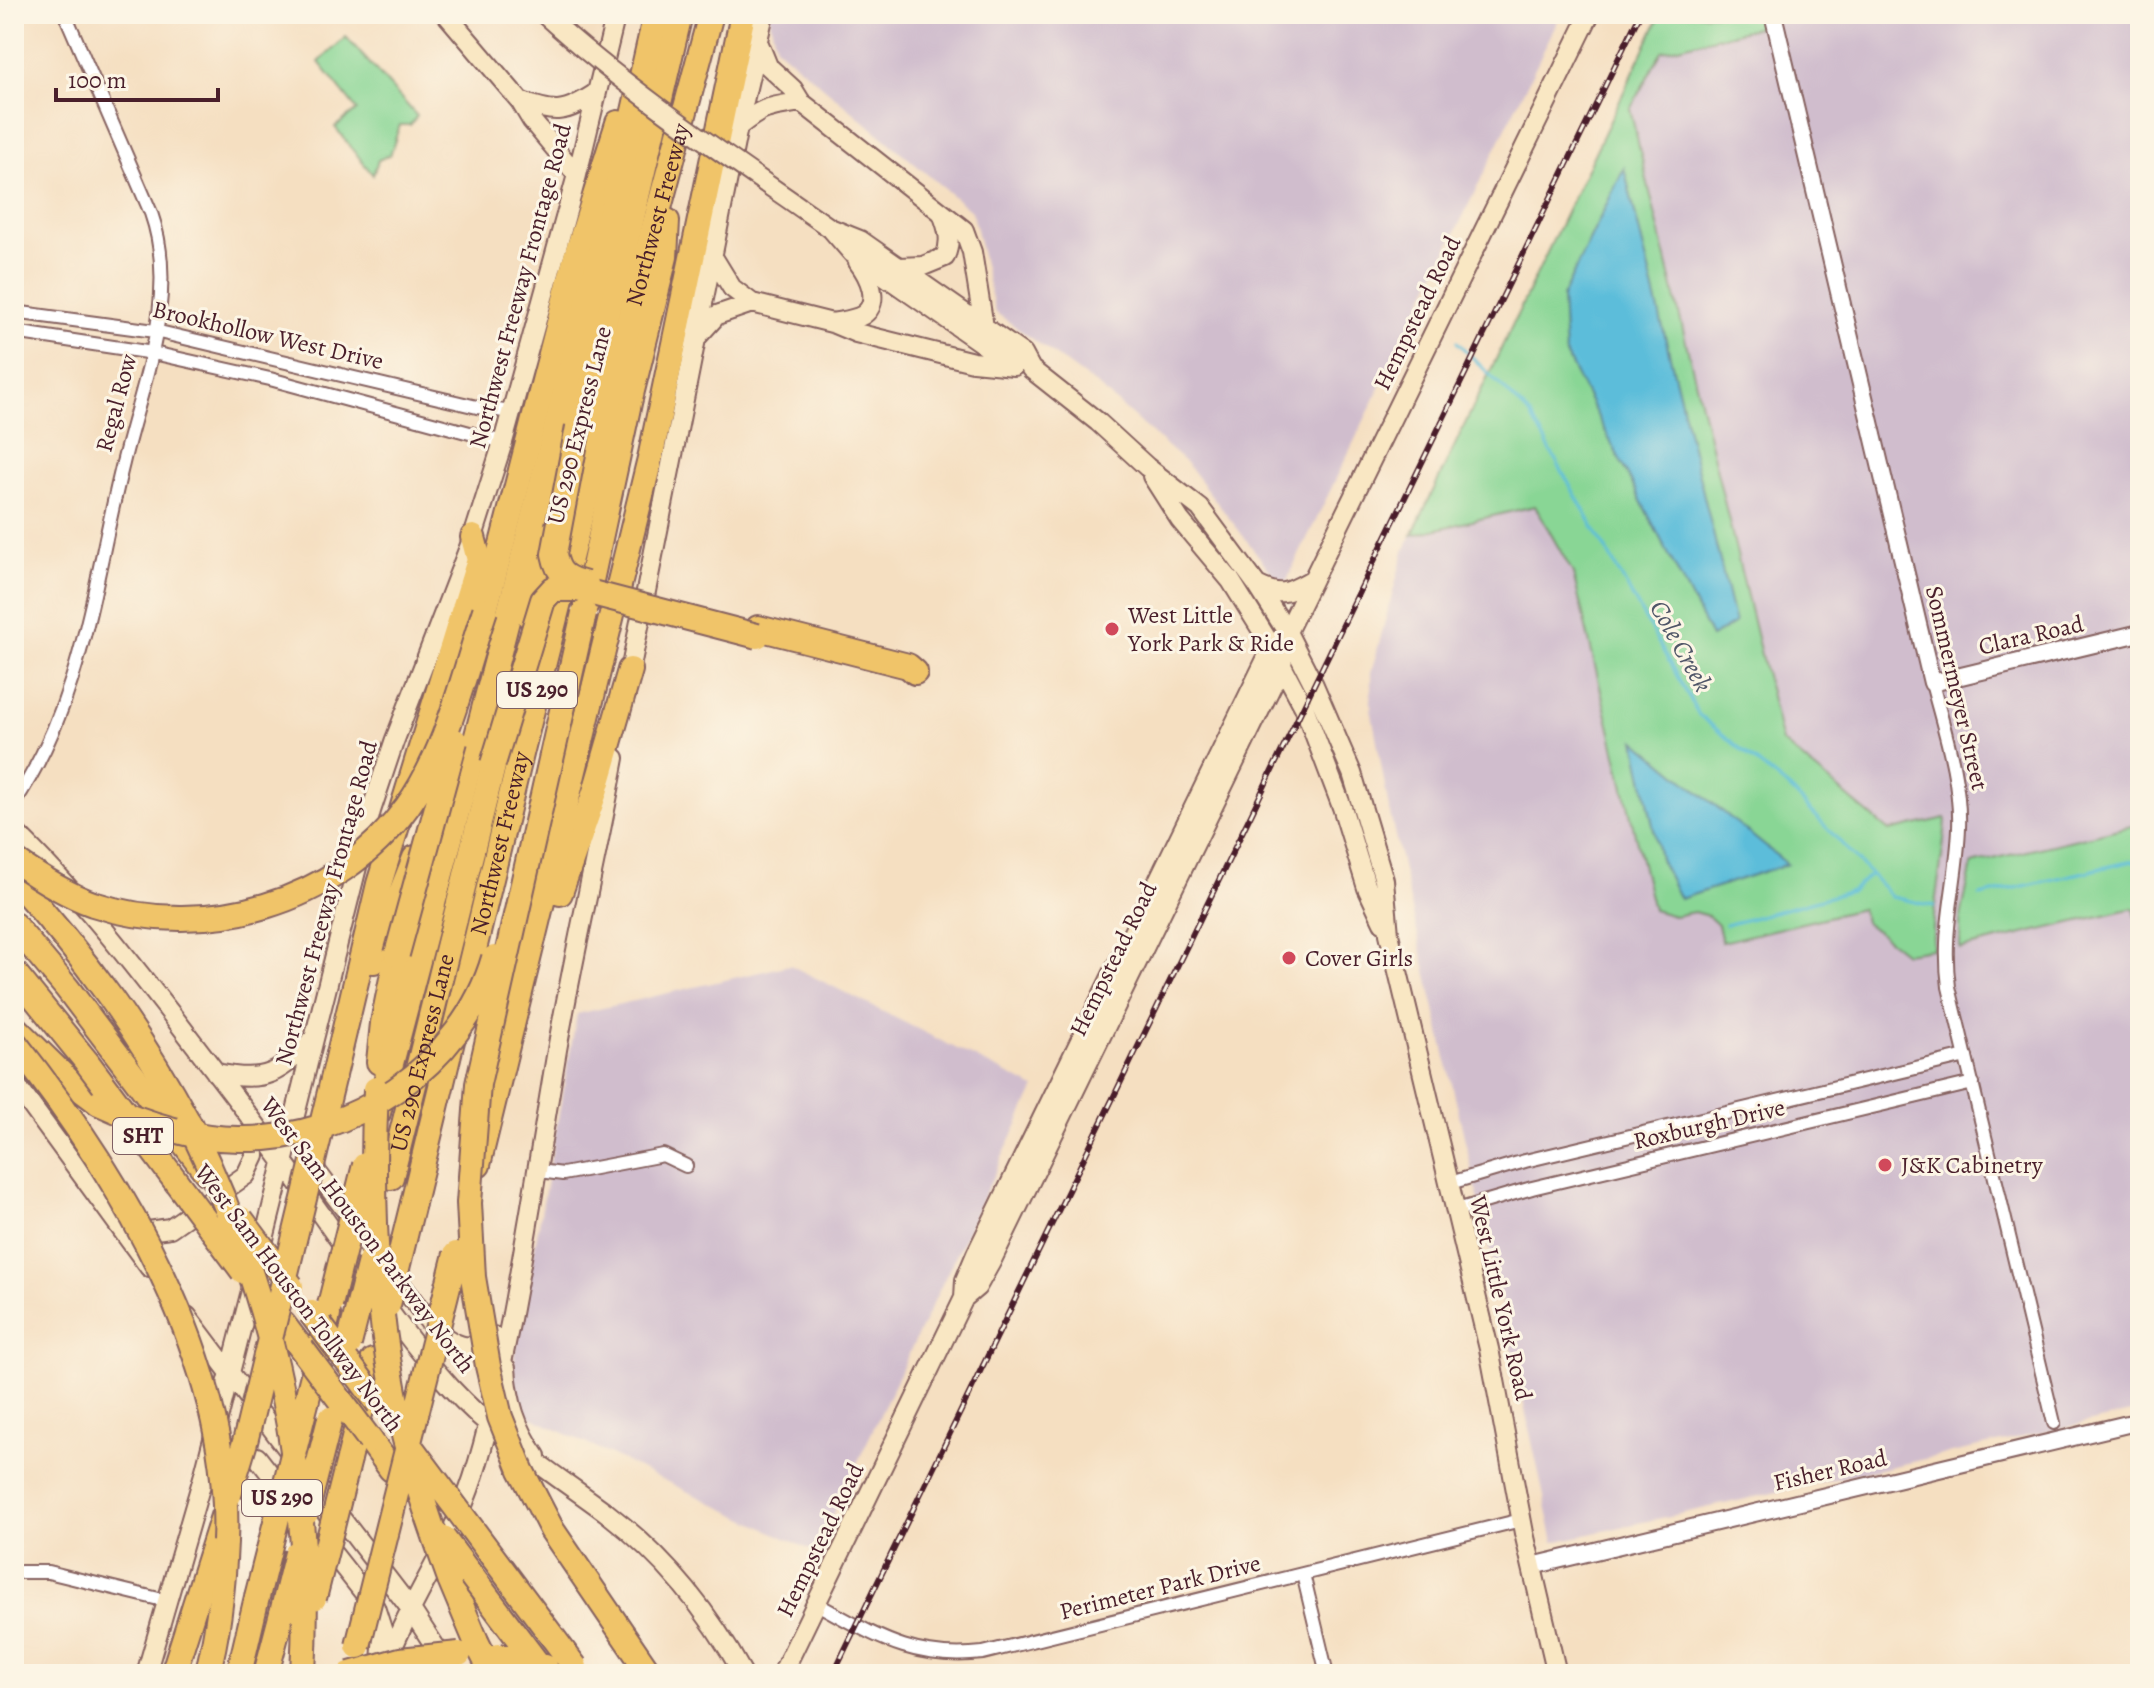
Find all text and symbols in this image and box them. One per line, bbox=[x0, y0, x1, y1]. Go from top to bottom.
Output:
scale bar bbox=[56, 52, 218, 102]
text: 100 m bbox=[68, 64, 127, 96]
street label: Northwest Freeway bbox=[617, 119, 697, 310]
street label: Northwest Freeway Frontage Road bbox=[461, 120, 579, 452]
street label: Hempstead Road bbox=[1366, 230, 1468, 396]
street label: Brookhollow West Drive bbox=[149, 293, 387, 377]
street label: US 290 Express Lane bbox=[539, 323, 619, 527]
street label: Regal Row bbox=[88, 350, 144, 456]
street label: Sommermeyer Street bbox=[1918, 583, 1996, 793]
water label: Cole Creek bbox=[1641, 594, 1721, 698]
place label: West Little York Park & Ride bbox=[1127, 599, 1294, 659]
street label: Clara Road bbox=[1975, 607, 2087, 663]
marker: West Little York Park & Ride bbox=[1103, 620, 1121, 638]
road number: US 290 bbox=[497, 672, 577, 708]
street label: Northwest Freeway Frontage Road bbox=[267, 737, 385, 1069]
street label: Northwest Freeway bbox=[462, 748, 537, 938]
street label: Hempstead Road bbox=[1062, 876, 1164, 1042]
place label: Cover Girls bbox=[1305, 942, 1413, 974]
marker: Cover Girls bbox=[1280, 949, 1298, 967]
street label: US 290 Express Lane bbox=[382, 950, 462, 1155]
street label: West Sam Houston Parkway North bbox=[253, 1090, 483, 1380]
street label: Roxburgh Drive bbox=[1630, 1091, 1788, 1157]
road number: SHT bbox=[113, 1118, 173, 1154]
place label: J&K Cabinetry bbox=[1901, 1149, 2043, 1181]
street label: West Sam Houston Tollway North bbox=[187, 1156, 411, 1439]
marker: J&K Cabinetry bbox=[1876, 1156, 1894, 1174]
street label: West Little York Road bbox=[1462, 1191, 1540, 1404]
street label: Fisher Road bbox=[1770, 1441, 1890, 1499]
street label: Hempstead Road bbox=[769, 1457, 871, 1623]
road number: US 290 bbox=[242, 1480, 322, 1516]
street label: Perimeter Park Drive bbox=[1056, 1547, 1264, 1627]

